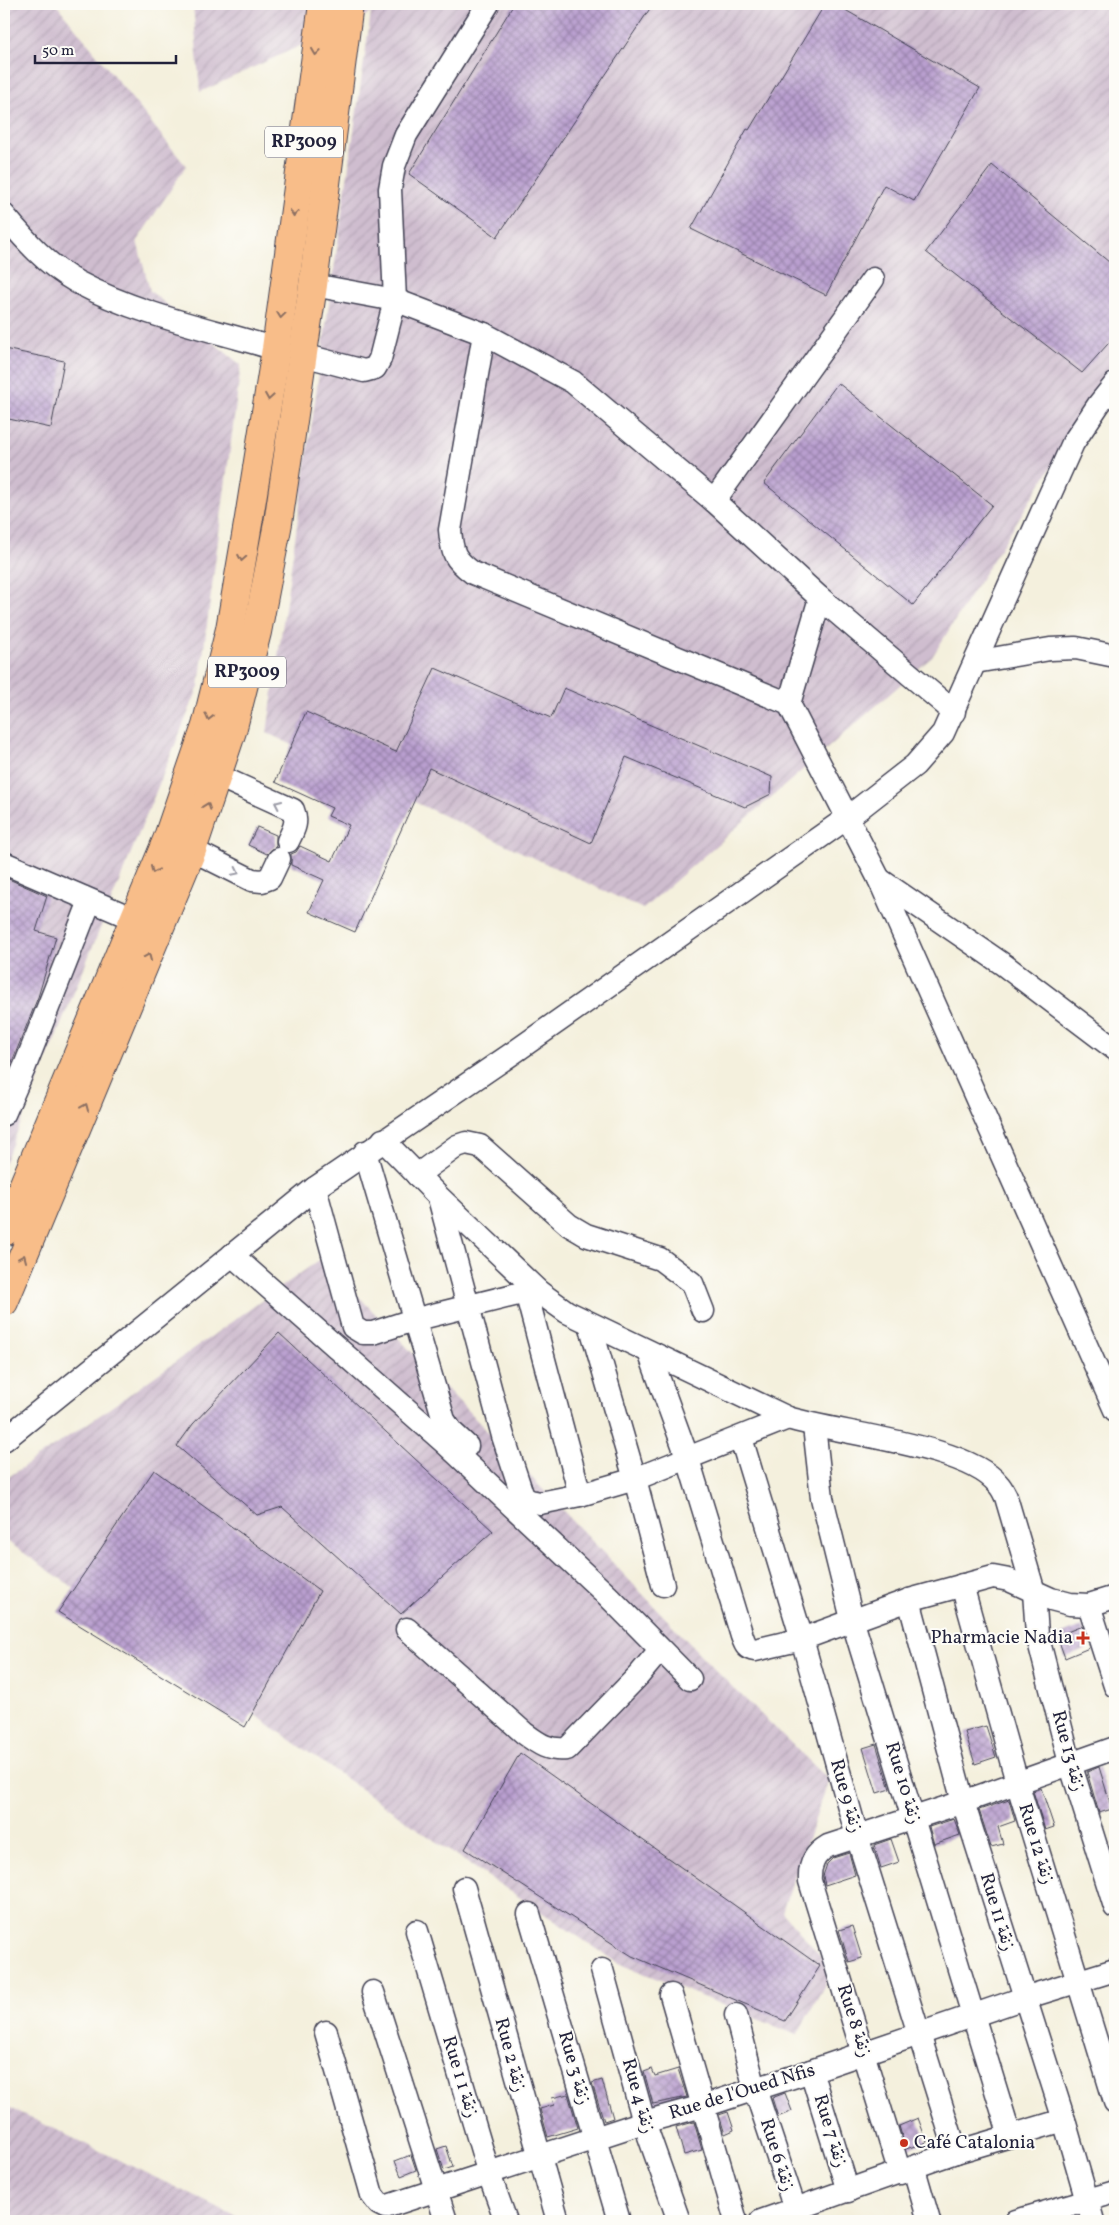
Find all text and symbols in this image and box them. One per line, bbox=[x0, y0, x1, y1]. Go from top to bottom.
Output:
scale bar bbox=[35, 32, 176, 64]
text: 50 m bbox=[42, 41, 74, 62]
one-way arrow bbox=[311, 48, 322, 56]
road number: RP3009 bbox=[265, 126, 343, 158]
one-way arrow bbox=[289, 209, 300, 217]
one-way arrow bbox=[276, 311, 287, 319]
one-way arrow bbox=[264, 393, 274, 402]
one-way arrow bbox=[238, 553, 248, 562]
road number: RP3009 bbox=[208, 656, 286, 688]
one-way arrow bbox=[204, 712, 215, 721]
one-way arrow bbox=[274, 799, 283, 810]
one-way arrow bbox=[202, 803, 212, 811]
one-way arrow bbox=[150, 865, 160, 873]
one-way arrow bbox=[231, 866, 240, 876]
one-way arrow bbox=[142, 954, 152, 962]
one-way arrow bbox=[80, 1104, 90, 1112]
one-way arrow bbox=[17, 1254, 27, 1263]
place label: Pharmacie Nadia bbox=[930, 1625, 1073, 1651]
marker: Pharmacie Nadia bbox=[1077, 1632, 1089, 1644]
street label: Rue 13 زنقة bbox=[1045, 1708, 1091, 1794]
street label: Rue 10 زنقة bbox=[878, 1739, 928, 1827]
street label: Rue 9 زنقة bbox=[823, 1756, 869, 1836]
street label: Rue 12 زنقة bbox=[1011, 1800, 1061, 1888]
street label: Rue 11 زنقة bbox=[973, 1870, 1021, 1954]
street label: Rue 8 زنقة bbox=[830, 1981, 878, 2061]
street label: Rue 2 زنقة bbox=[488, 2015, 532, 2095]
street label: Rue 3 زنقة bbox=[551, 2028, 597, 2108]
street label: Rue 1 زنقة 1 bbox=[435, 2033, 485, 2121]
street label: Rue 4 زنقة bbox=[615, 2055, 661, 2137]
street label: Rue de l'Oued Nfis bbox=[666, 2057, 818, 2127]
street label: Rue 7 زنقة bbox=[807, 2091, 853, 2171]
street label: Rue 6 زنقة bbox=[753, 2115, 801, 2195]
place label: Café Catalonia bbox=[914, 2130, 1035, 2156]
marker: Café Catalonia bbox=[898, 2137, 910, 2149]

